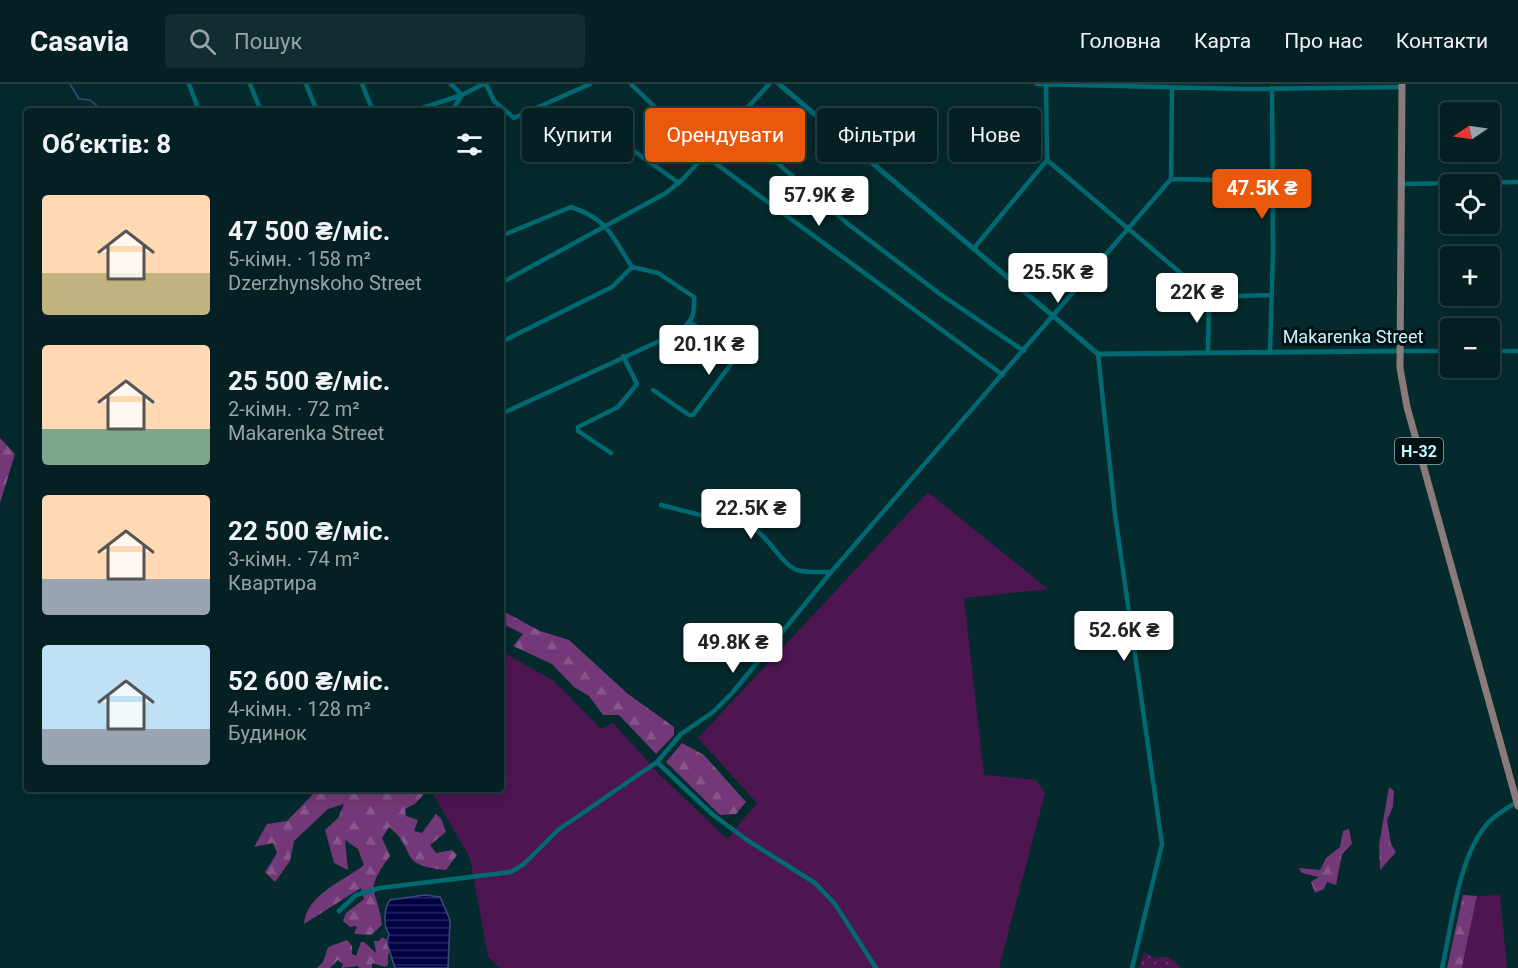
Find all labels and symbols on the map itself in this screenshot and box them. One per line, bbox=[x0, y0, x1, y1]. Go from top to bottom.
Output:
north arrow bbox=[1440, 102, 1500, 162]
pin: 47.5K ₴ bbox=[1207, 169, 1317, 220]
pin: 57.9K ₴ bbox=[764, 176, 874, 227]
pin: 25.5K ₴ bbox=[1003, 253, 1113, 304]
pin: 22K ₴ bbox=[1155, 273, 1239, 324]
pin: 20.1K ₴ bbox=[654, 325, 764, 376]
street label: Makarenka Street bbox=[1283, 326, 1423, 347]
road number: Н-32 bbox=[1395, 438, 1443, 464]
pin: 22.5K ₴ bbox=[696, 489, 806, 540]
pin: 52.6K ₴ bbox=[1069, 611, 1179, 662]
pin: 49.8K ₴ bbox=[678, 623, 788, 674]

